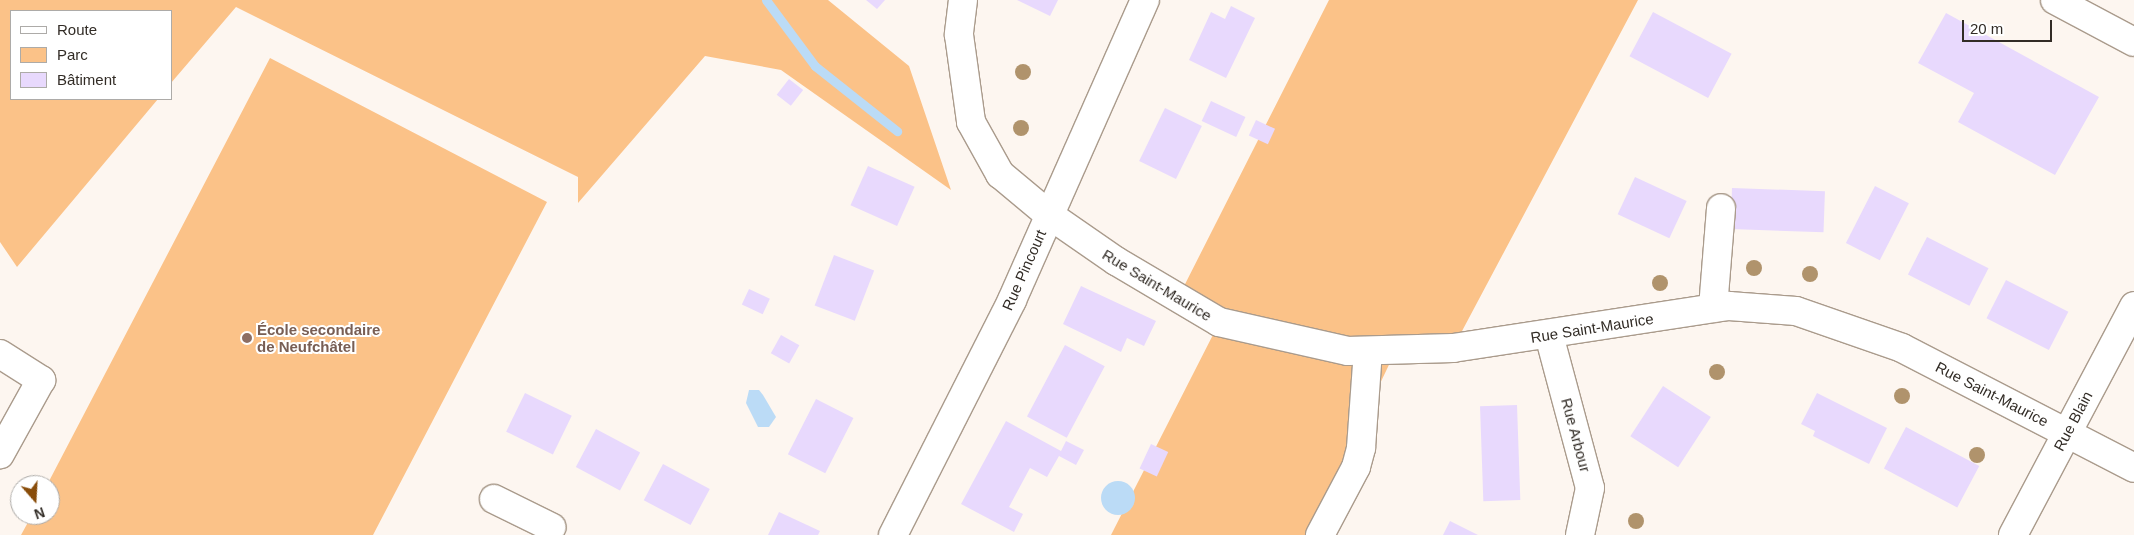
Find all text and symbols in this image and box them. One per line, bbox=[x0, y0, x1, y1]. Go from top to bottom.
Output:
legend bbox=[10, 10, 172, 100]
scale bar bbox=[1964, 10, 2054, 42]
text: 20 m bbox=[1970, 20, 2003, 37]
text: Route bbox=[57, 21, 97, 38]
text: Parc bbox=[57, 46, 88, 63]
text: Bâtiment bbox=[57, 71, 116, 88]
street label: Rue Pincourt bbox=[998, 227, 1050, 313]
street label: Rue Saint-Maurice bbox=[1099, 245, 1215, 325]
street label: Rue Saint-Maurice bbox=[1529, 309, 1655, 347]
place label: École secondaire de Neufchâtel bbox=[257, 320, 380, 355]
marker: École secondaire de Neufchâtel bbox=[241, 332, 253, 344]
street label: Rue Saint-Maurice bbox=[1933, 358, 2051, 430]
street label: Rue Blain bbox=[2050, 388, 2096, 454]
street label: Rue Arbour bbox=[1557, 396, 1595, 474]
north arrow bbox=[10, 475, 60, 525]
text: N bbox=[32, 504, 47, 522]

